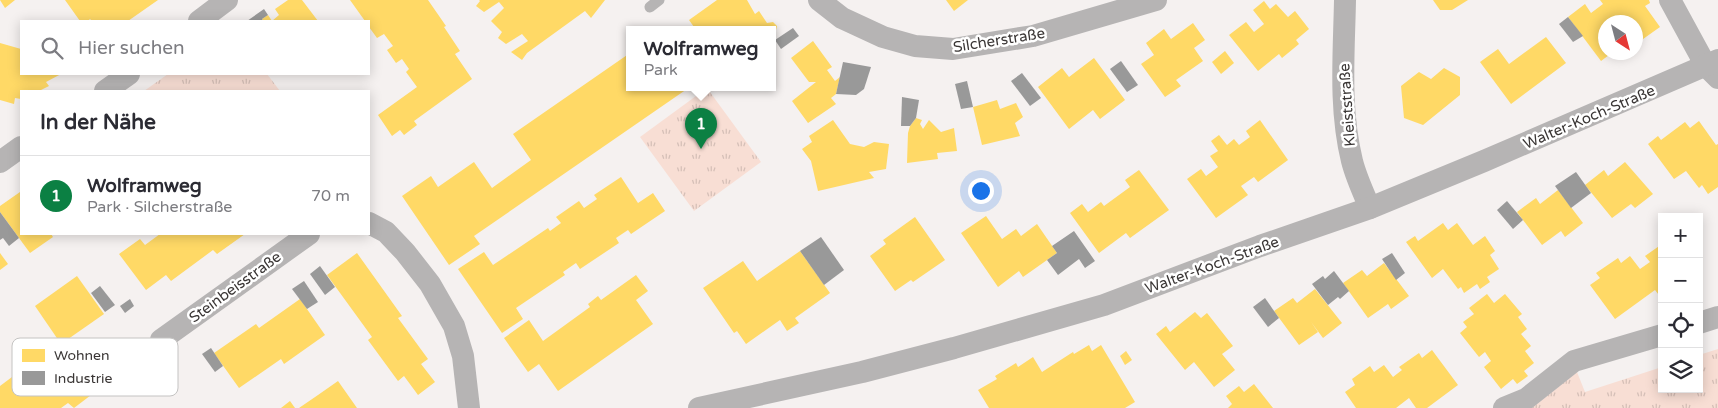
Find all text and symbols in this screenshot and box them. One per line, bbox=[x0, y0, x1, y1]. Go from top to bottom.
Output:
north arrow bbox=[1598, 15, 1643, 60]
search box bbox=[20, 20, 370, 75]
street label: Silcherstraße bbox=[952, 24, 1046, 56]
popup bbox=[626, 26, 776, 91]
icon: search bbox=[38, 34, 66, 62]
text: Hier suchen bbox=[78, 37, 185, 59]
text: Wolframweg bbox=[644, 38, 758, 60]
text: Park bbox=[644, 60, 678, 80]
street label: Kleiststraße bbox=[1335, 63, 1359, 147]
street label: Walter-Koch-Straße bbox=[1520, 81, 1658, 153]
pin: 1 bbox=[685, 108, 717, 149]
text: In der Nähe bbox=[40, 110, 156, 135]
text: Wolframweg bbox=[87, 175, 202, 197]
your location bbox=[968, 178, 994, 204]
text: 1 bbox=[51, 186, 61, 206]
text: 70 m bbox=[311, 186, 350, 206]
text: Park · Silcherstraße bbox=[87, 197, 232, 217]
map controls bbox=[1658, 213, 1703, 393]
button: + bbox=[1658, 213, 1703, 258]
street label: Walter-Koch-Straße bbox=[1143, 232, 1281, 298]
street label: Steinbeisstraße bbox=[185, 248, 285, 326]
button: − bbox=[1658, 258, 1703, 303]
button: locate bbox=[1658, 303, 1703, 348]
legend bbox=[12, 338, 178, 396]
text: Wohnen bbox=[54, 347, 110, 364]
button: layers bbox=[1658, 348, 1703, 393]
text: Industrie bbox=[54, 370, 113, 387]

